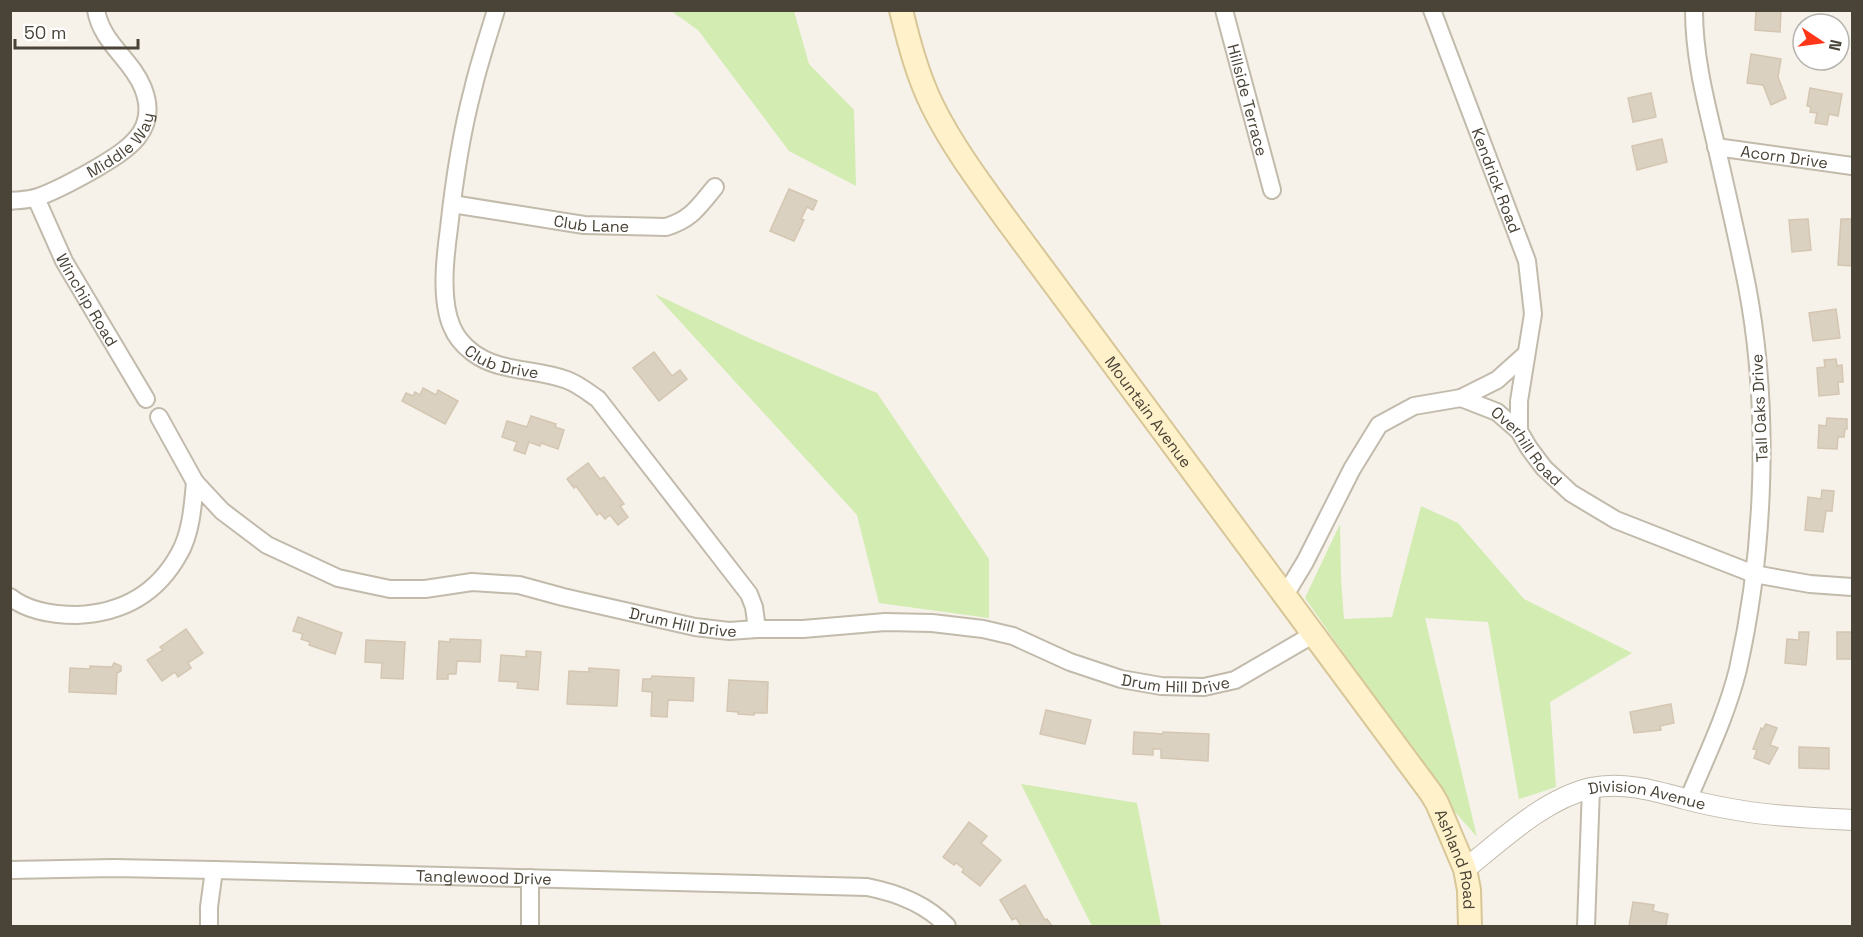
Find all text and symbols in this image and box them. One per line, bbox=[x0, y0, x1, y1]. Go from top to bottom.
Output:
scale bar bbox=[15, 12, 138, 50]
north arrow bbox=[1791, 12, 1851, 72]
text: 50 m bbox=[24, 21, 66, 44]
text: N bbox=[1824, 38, 1847, 53]
street label: Hillside Terrace bbox=[1222, 42, 1272, 158]
street label: Middle Way bbox=[83, 111, 159, 183]
street label: Kendrick Road bbox=[1467, 125, 1525, 236]
street label: Acorn Drive bbox=[1739, 141, 1829, 174]
street label: Club Lane bbox=[552, 210, 629, 237]
street label: Winchip Road bbox=[51, 250, 122, 350]
street label: Club Drive bbox=[460, 340, 540, 384]
street label: Mountain Avenue bbox=[1100, 352, 1197, 472]
street label: Tall Oaks Drive bbox=[1746, 353, 1773, 463]
street label: Overhill Road bbox=[1487, 402, 1567, 491]
street label: Drum Hill Drive bbox=[627, 602, 737, 642]
street label: Drum Hill Drive bbox=[1120, 669, 1232, 698]
street label: Division Avenue bbox=[1586, 776, 1708, 815]
street label: Ashland Road bbox=[1430, 806, 1480, 910]
street label: Tanglewood Drive bbox=[416, 865, 552, 890]

